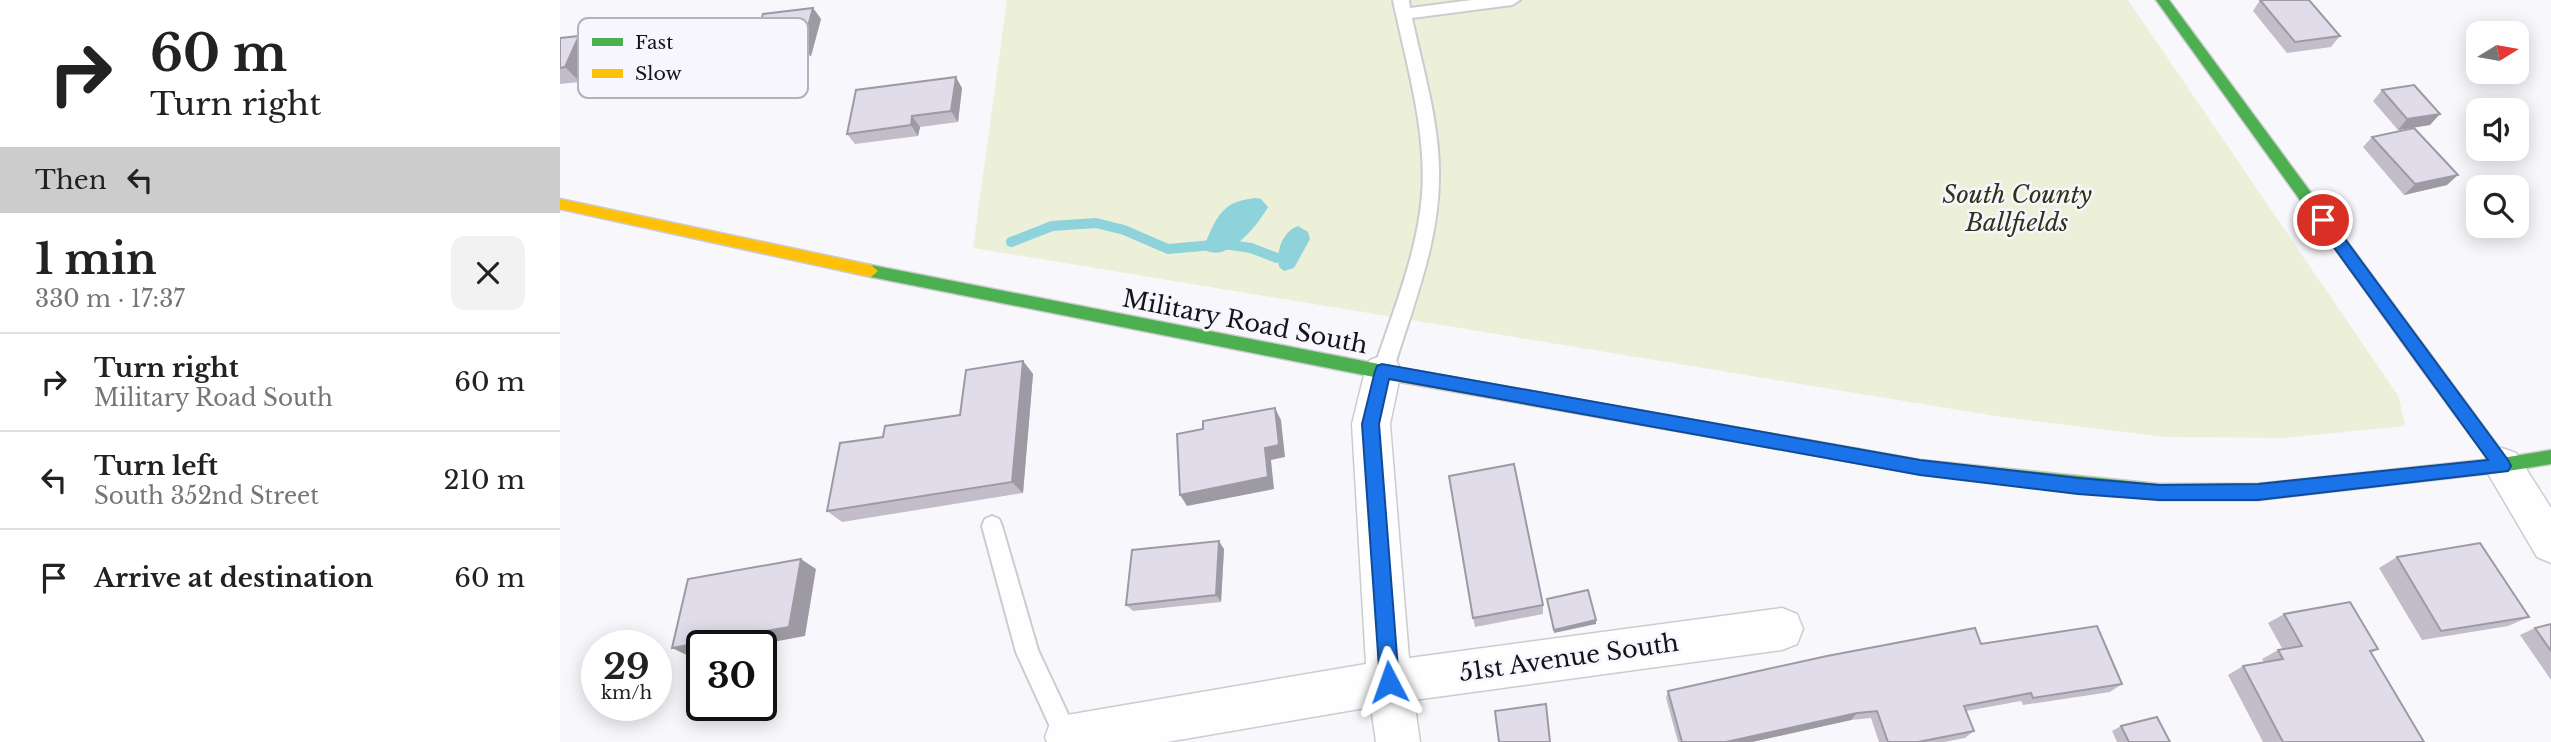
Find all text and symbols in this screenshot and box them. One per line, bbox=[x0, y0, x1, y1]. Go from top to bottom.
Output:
legend bbox=[578, 18, 808, 98]
north arrow bbox=[2466, 21, 2529, 84]
map controls bbox=[2466, 21, 2529, 238]
text: 60 m bbox=[150, 23, 287, 84]
icon: right bbox=[35, 28, 126, 119]
text: Fast bbox=[635, 31, 674, 54]
text: Slow bbox=[635, 62, 682, 85]
text: Turn right bbox=[150, 84, 321, 124]
button: sound bbox=[2466, 98, 2529, 161]
icon: left bbox=[121, 161, 159, 199]
text: Then bbox=[35, 164, 107, 196]
button: search bbox=[2466, 175, 2529, 238]
park label: South County Ballfields bbox=[1942, 180, 2093, 237]
pin bbox=[2293, 190, 2353, 250]
icon: arrive bbox=[2304, 201, 2342, 239]
text: 1 min bbox=[35, 233, 157, 285]
button: close bbox=[451, 236, 525, 310]
street label: Military Road South bbox=[1120, 283, 1370, 360]
text: 330 m · 17:37 bbox=[35, 285, 185, 313]
text: Turn right bbox=[94, 352, 239, 384]
icon: right bbox=[35, 363, 73, 401]
text: 60 m bbox=[454, 366, 525, 398]
text: Military Road South bbox=[94, 384, 333, 412]
text: Turn left bbox=[94, 450, 218, 482]
icon: left bbox=[35, 461, 73, 499]
text: 210 m bbox=[443, 464, 525, 496]
text: South 352nd Street bbox=[94, 482, 319, 510]
icon: arrive bbox=[35, 559, 73, 597]
text: Arrive at destination bbox=[94, 562, 374, 594]
text: 60 m bbox=[454, 562, 525, 594]
street label: 51st Avenue South bbox=[1457, 628, 1681, 687]
speed limit sign: 30 bbox=[686, 630, 777, 721]
text: 29 bbox=[603, 645, 650, 688]
position arrow bbox=[1352, 645, 1426, 719]
text: km/h bbox=[601, 682, 652, 704]

